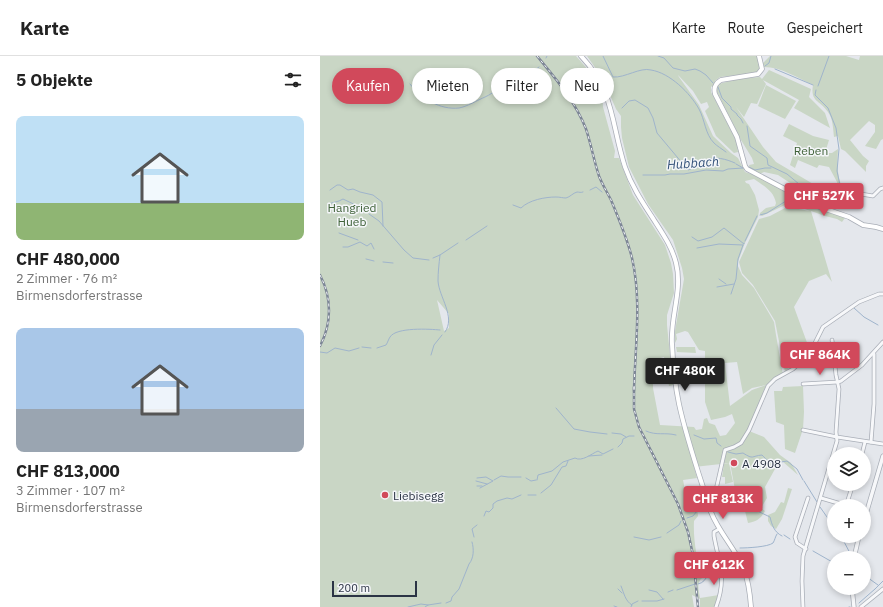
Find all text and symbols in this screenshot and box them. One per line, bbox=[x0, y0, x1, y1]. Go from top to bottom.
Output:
text: Karte bbox=[20, 16, 69, 40]
text: Karte bbox=[672, 19, 706, 37]
text: Route bbox=[728, 19, 765, 37]
text: Gespeichert bbox=[787, 19, 863, 37]
chip: Kaufen bbox=[332, 68, 404, 104]
chip: Mieten bbox=[412, 68, 483, 104]
chip: Filter bbox=[491, 68, 552, 104]
chip: Neu bbox=[560, 68, 614, 104]
text: 5 Objekte bbox=[16, 69, 93, 91]
icon: filters bbox=[282, 69, 304, 91]
icon: home bbox=[124, 142, 196, 214]
park label: Reben bbox=[794, 143, 828, 158]
water label: Hubbach bbox=[666, 153, 720, 173]
pin: CHF 527K bbox=[783, 183, 865, 217]
text: CHF 527K bbox=[794, 187, 855, 204]
park label: Hangried Hueb bbox=[328, 200, 377, 229]
text: CHF 480,000 bbox=[16, 248, 120, 270]
text: 2 Zimmer · 76 m² bbox=[16, 270, 117, 287]
text: Birmensdorferstrasse bbox=[16, 287, 143, 304]
pin: CHF 864K bbox=[779, 342, 861, 376]
text: CHF 864K bbox=[790, 346, 851, 363]
icon: home bbox=[124, 354, 196, 426]
pin: CHF 480K bbox=[644, 358, 726, 392]
text: CHF 480K bbox=[655, 362, 716, 379]
map controls bbox=[827, 447, 871, 595]
button: layers bbox=[827, 447, 871, 491]
place label: A 4908 bbox=[742, 456, 781, 471]
marker: A 4908 bbox=[729, 458, 739, 468]
text: CHF 813,000 bbox=[16, 460, 120, 482]
text: 3 Zimmer · 107 m² bbox=[16, 482, 125, 499]
pin: CHF 813K bbox=[682, 486, 764, 520]
place label: Liebisegg bbox=[393, 488, 444, 503]
marker: Liebisegg bbox=[380, 490, 390, 500]
text: CHF 813K bbox=[693, 490, 754, 507]
text: Birmensdorferstrasse bbox=[16, 499, 143, 516]
button: + bbox=[827, 499, 871, 543]
button: − bbox=[827, 551, 871, 595]
pin: CHF 612K bbox=[673, 552, 755, 586]
text: CHF 612K bbox=[684, 556, 745, 573]
scale bar bbox=[332, 579, 417, 598]
text: 200 m bbox=[338, 581, 370, 595]

